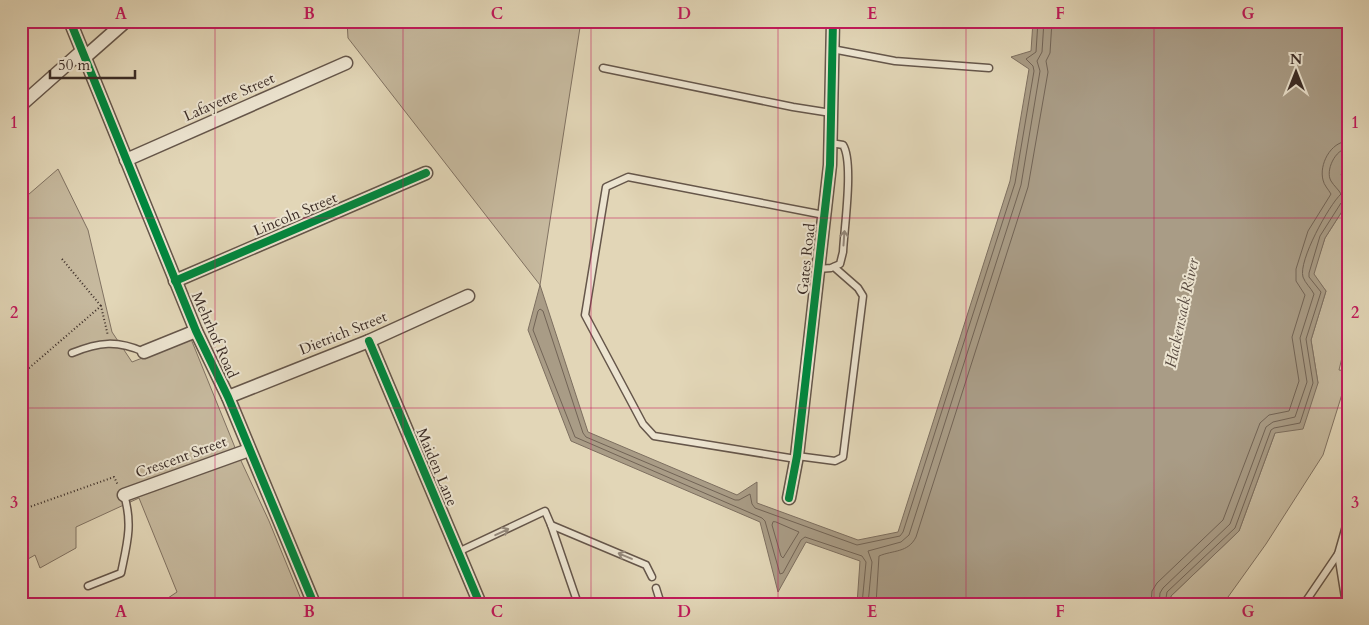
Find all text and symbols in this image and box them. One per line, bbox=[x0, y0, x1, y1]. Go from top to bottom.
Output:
text: A bbox=[115, 3, 127, 25]
text: B bbox=[303, 3, 315, 25]
text: C bbox=[491, 3, 503, 25]
text: D bbox=[677, 3, 691, 25]
text: E bbox=[867, 3, 877, 25]
text: F bbox=[1055, 3, 1065, 25]
text: G bbox=[1241, 3, 1255, 25]
scale bar bbox=[50, 48, 135, 80]
north arrow bbox=[1272, 48, 1322, 98]
text: N bbox=[1290, 50, 1302, 69]
text: 50 m bbox=[58, 55, 90, 75]
street label: Lafayette Street bbox=[180, 68, 278, 126]
text: 1 bbox=[10, 112, 18, 134]
text: 1 bbox=[1351, 112, 1359, 134]
street label: Lincoln Street bbox=[250, 187, 340, 241]
street label: Gates Road bbox=[792, 222, 820, 296]
one-way arrow bbox=[839, 230, 848, 246]
water label: Hackensack River bbox=[1160, 256, 1204, 370]
street label: Mehrhof Road bbox=[187, 289, 243, 381]
text: 2 bbox=[10, 302, 18, 324]
text: 2 bbox=[1351, 302, 1359, 324]
street label: Dietrich Street bbox=[296, 306, 390, 360]
street label: Maiden Lane bbox=[412, 425, 463, 509]
street label: Crescent Street bbox=[133, 431, 230, 483]
text: 3 bbox=[10, 492, 18, 514]
text: 3 bbox=[1351, 492, 1359, 514]
one-way arrow bbox=[494, 526, 509, 536]
one-way arrow bbox=[618, 551, 634, 560]
text: A bbox=[115, 601, 127, 623]
text: B bbox=[303, 601, 315, 623]
text: C bbox=[491, 601, 503, 623]
text: D bbox=[677, 601, 691, 623]
text: E bbox=[867, 601, 877, 623]
text: F bbox=[1055, 601, 1065, 623]
text: G bbox=[1241, 601, 1255, 623]

